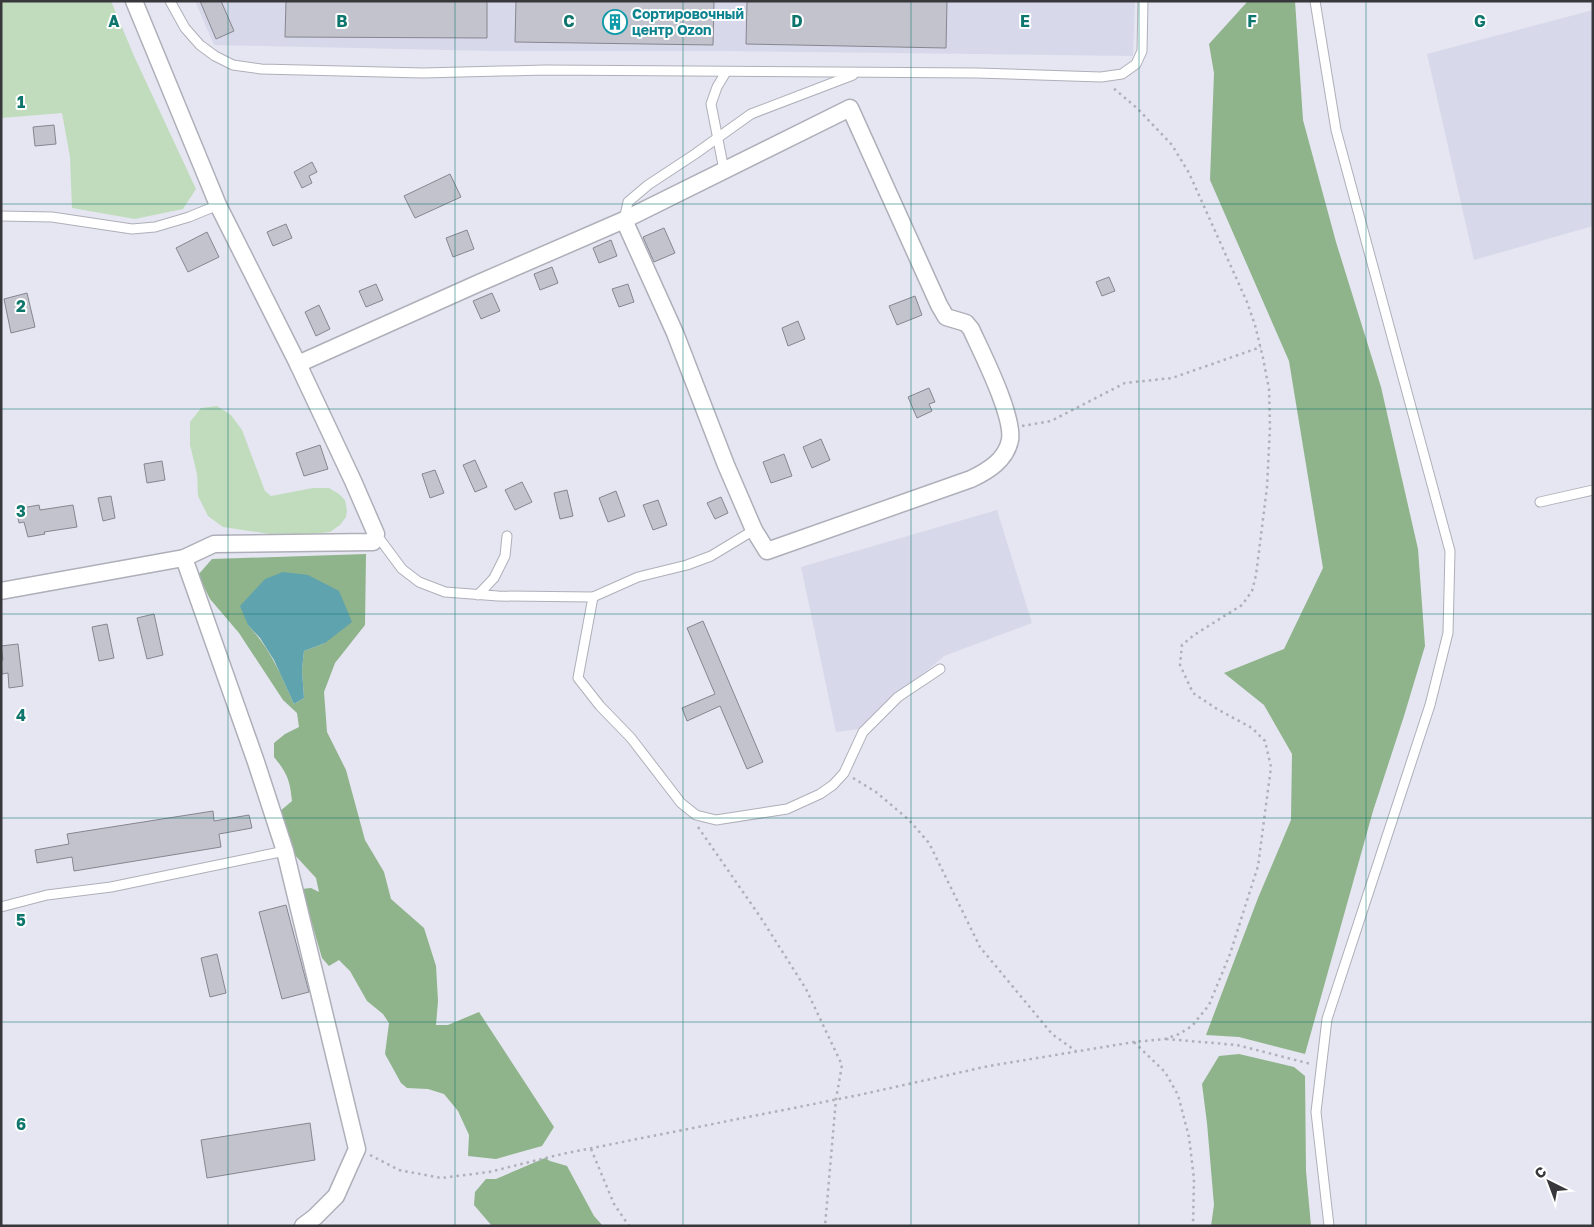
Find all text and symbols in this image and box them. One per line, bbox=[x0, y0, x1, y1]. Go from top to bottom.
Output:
place label: Сортировочный центр Ozon bbox=[632, 5, 744, 38]
building icon: Сортировочный центр Ozon bbox=[602, 9, 628, 35]
text: A bbox=[108, 11, 120, 31]
text: B bbox=[336, 11, 348, 31]
text: C bbox=[563, 11, 575, 31]
text: D bbox=[791, 11, 803, 31]
text: E bbox=[1020, 11, 1030, 31]
text: F bbox=[1247, 11, 1257, 31]
text: G bbox=[1474, 11, 1486, 31]
text: 1 bbox=[17, 92, 25, 112]
text: 2 bbox=[16, 296, 26, 316]
text: 3 bbox=[16, 501, 26, 521]
text: 4 bbox=[16, 705, 26, 725]
text: 5 bbox=[16, 910, 26, 930]
text: 6 bbox=[16, 1114, 26, 1134]
north arrow bbox=[1524, 1157, 1574, 1207]
text: С bbox=[1531, 1162, 1549, 1182]

